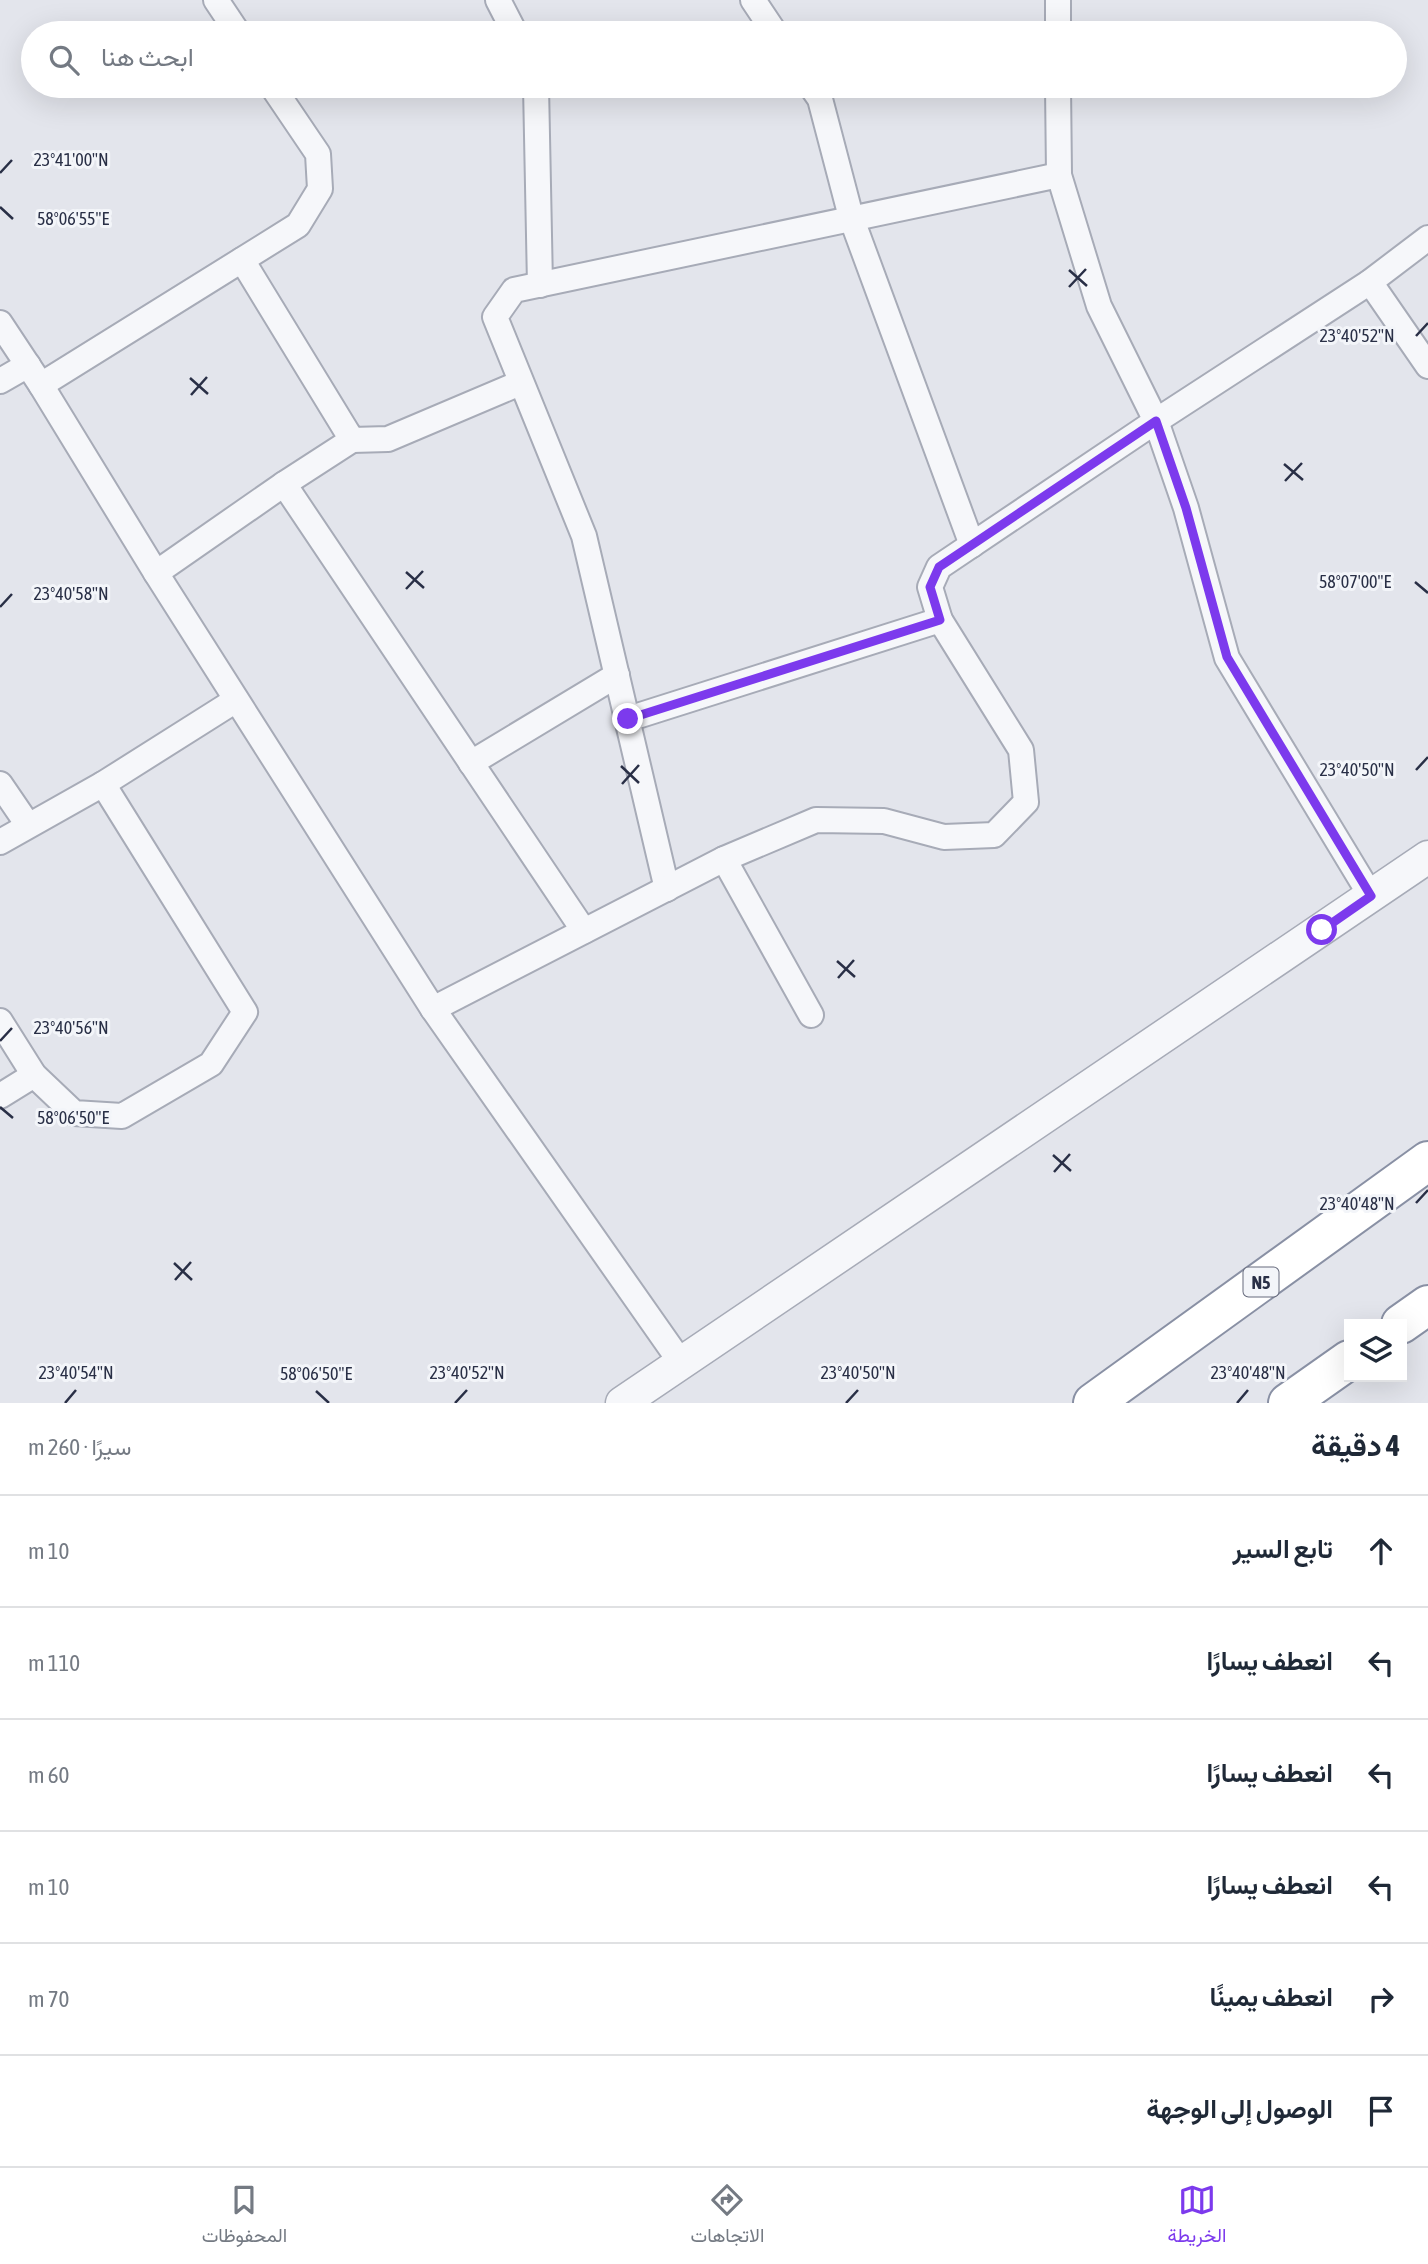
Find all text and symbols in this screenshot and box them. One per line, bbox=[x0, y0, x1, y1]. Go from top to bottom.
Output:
search box bbox=[21, 21, 1407, 98]
icon: search bbox=[45, 41, 83, 79]
text: ابحث هنا bbox=[101, 42, 194, 72]
text: 23°41'00"N bbox=[33, 149, 109, 170]
text: 58°06'55"E bbox=[37, 208, 109, 229]
text: 23°40'52"N bbox=[1319, 325, 1395, 346]
text: 58°07'00"E bbox=[1319, 571, 1391, 592]
text: 23°40'58"N bbox=[33, 583, 109, 604]
route end bbox=[612, 703, 643, 734]
text: 23°40'50"N bbox=[1319, 759, 1395, 780]
route start bbox=[1306, 914, 1337, 945]
text: 23°40'56"N bbox=[33, 1017, 109, 1038]
text: 58°06'50"E bbox=[37, 1107, 109, 1128]
text: 23°40'48"N bbox=[1319, 1193, 1395, 1214]
road number: N5 bbox=[1244, 1268, 1278, 1296]
map controls bbox=[1344, 1319, 1407, 1382]
button: layers bbox=[1344, 1319, 1407, 1382]
text: 23°40'54"N bbox=[38, 1362, 114, 1383]
text: 23°40'52"N bbox=[429, 1362, 505, 1383]
text: 23°40'50"N bbox=[820, 1362, 896, 1383]
text: 23°40'48"N bbox=[1210, 1362, 1286, 1383]
text: 58°06'50"E bbox=[280, 1363, 352, 1384]
text: 4 دقيقة bbox=[1311, 1428, 1400, 1462]
text: سيرًا · 260 m bbox=[28, 1434, 131, 1460]
icon: ahead bbox=[1362, 1532, 1400, 1570]
text: تابع السير bbox=[1232, 1534, 1333, 1564]
text: 10 m bbox=[28, 1538, 69, 1564]
icon: left bbox=[1362, 1644, 1400, 1682]
text: انعطف يسارًا bbox=[1206, 1646, 1333, 1676]
text: 110 m bbox=[28, 1650, 80, 1676]
icon: left bbox=[1362, 1756, 1400, 1794]
text: انعطف يسارًا bbox=[1206, 1758, 1333, 1788]
text: 60 m bbox=[28, 1762, 69, 1788]
icon: left bbox=[1362, 1868, 1400, 1906]
text: انعطف يسارًا bbox=[1206, 1870, 1333, 1900]
text: 10 m bbox=[28, 1874, 69, 1900]
icon: right bbox=[1362, 1980, 1400, 2018]
text: انعطف يمينًا bbox=[1210, 1982, 1333, 2012]
text: 70 m bbox=[28, 1986, 69, 2012]
icon: arrive bbox=[1362, 2092, 1400, 2130]
text: الوصول إلى الوجهة bbox=[1146, 2094, 1333, 2124]
tab: المحفوظات bbox=[202, 2181, 287, 2252]
tab: الاتجاهات bbox=[691, 2181, 764, 2252]
tab: الخريطة bbox=[1168, 2181, 1226, 2252]

